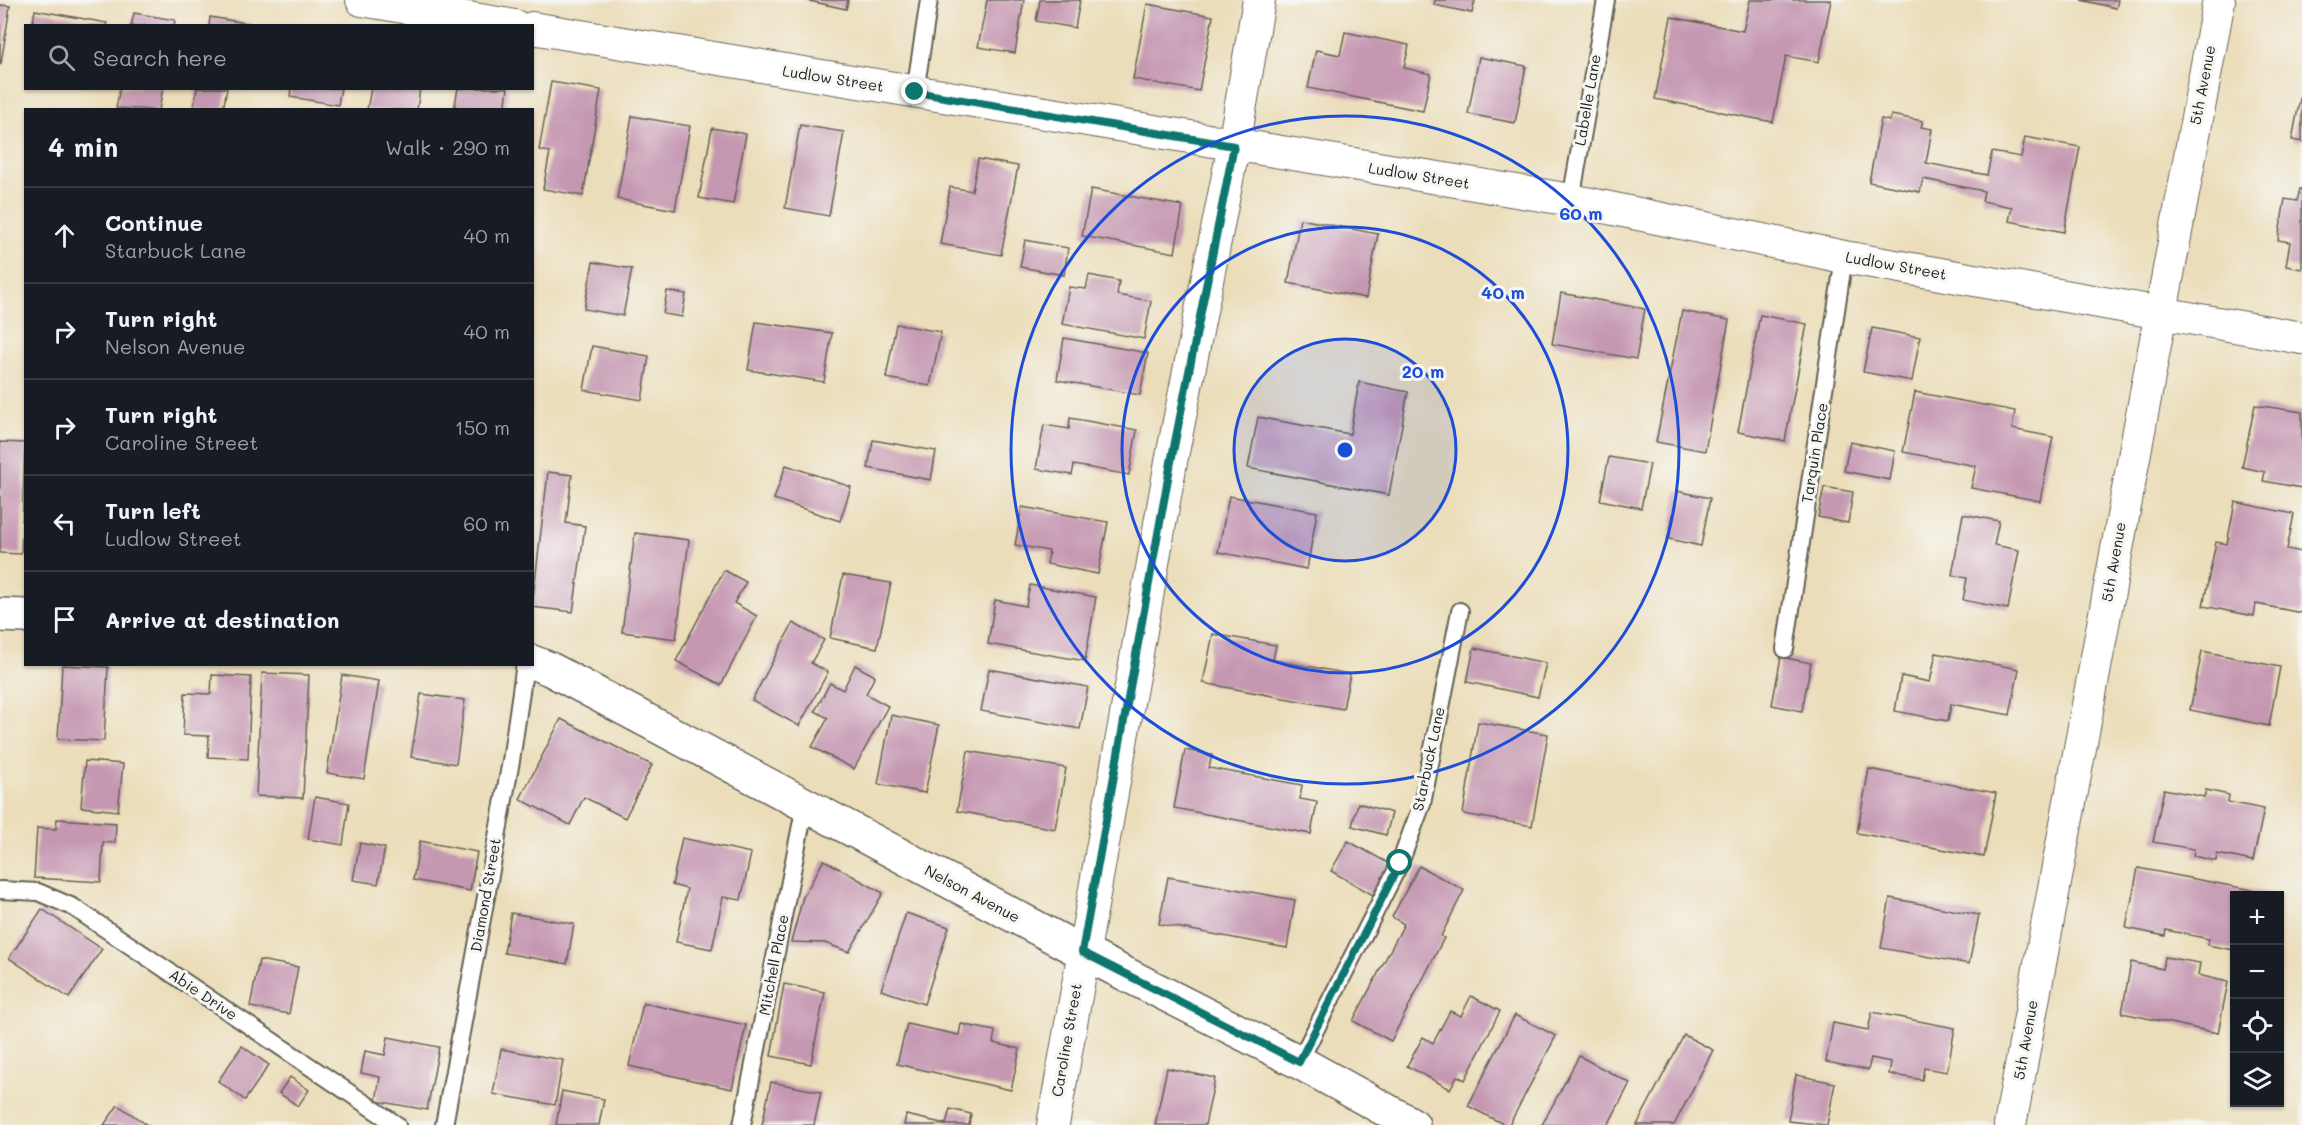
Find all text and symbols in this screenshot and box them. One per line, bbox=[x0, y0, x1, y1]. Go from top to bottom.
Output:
search box bbox=[24, 24, 534, 90]
icon: search bbox=[45, 41, 78, 74]
text: Search here bbox=[93, 43, 227, 72]
street label: 5th Avenue bbox=[2185, 43, 2220, 126]
street label: Labelle Lane bbox=[1569, 53, 1605, 147]
street label: Ludlow Street bbox=[781, 60, 885, 96]
route end bbox=[901, 78, 927, 104]
text: 4 min bbox=[48, 130, 118, 164]
text: Walk · 290 m bbox=[385, 134, 510, 160]
street label: Ludlow Street bbox=[1367, 157, 1471, 193]
text: 60 m bbox=[1559, 201, 1603, 225]
text: Continue bbox=[105, 208, 203, 237]
icon: ahead bbox=[48, 219, 81, 252]
text: 40 m bbox=[464, 222, 510, 248]
text: Starbuck Lane bbox=[105, 237, 246, 263]
street label: Ludlow Street bbox=[1844, 246, 1948, 284]
text: 40 m bbox=[1481, 280, 1525, 304]
text: Turn right bbox=[105, 304, 217, 333]
icon: right bbox=[48, 315, 81, 348]
text: 40 m bbox=[464, 318, 510, 344]
text: Nelson Avenue bbox=[105, 333, 245, 359]
text: 20 m bbox=[1402, 359, 1444, 383]
text: Turn right bbox=[105, 400, 217, 429]
street label: Tarquin Place bbox=[1796, 401, 1832, 504]
icon: right bbox=[48, 411, 81, 444]
text: 150 m bbox=[455, 414, 510, 440]
text: Caroline Street bbox=[105, 429, 258, 455]
centre of rings bbox=[1335, 440, 1355, 460]
text: Turn left bbox=[105, 496, 201, 525]
icon: left bbox=[48, 507, 81, 540]
text: 60 m bbox=[463, 510, 510, 536]
street label: 5th Avenue bbox=[2096, 520, 2130, 603]
text: Ludlow Street bbox=[105, 525, 242, 551]
icon: arrive bbox=[48, 603, 81, 636]
text: Arrive at destination bbox=[105, 605, 340, 634]
street label: Starbuck Lane bbox=[1407, 705, 1449, 813]
street label: Diamond Street bbox=[465, 836, 505, 953]
route start bbox=[1386, 849, 1412, 875]
street label: Nelson Avenue bbox=[921, 860, 1024, 927]
map controls bbox=[2230, 891, 2284, 1107]
button: + bbox=[2230, 891, 2284, 945]
street label: Mitchell Place bbox=[753, 913, 793, 1017]
button: − bbox=[2230, 945, 2284, 999]
street label: Abie Drive bbox=[166, 964, 242, 1024]
street label: Caroline Street bbox=[1046, 981, 1086, 1098]
street label: 5th Avenue bbox=[2008, 998, 2042, 1081]
button: locate bbox=[2230, 999, 2284, 1053]
button: layers bbox=[2230, 1053, 2284, 1107]

